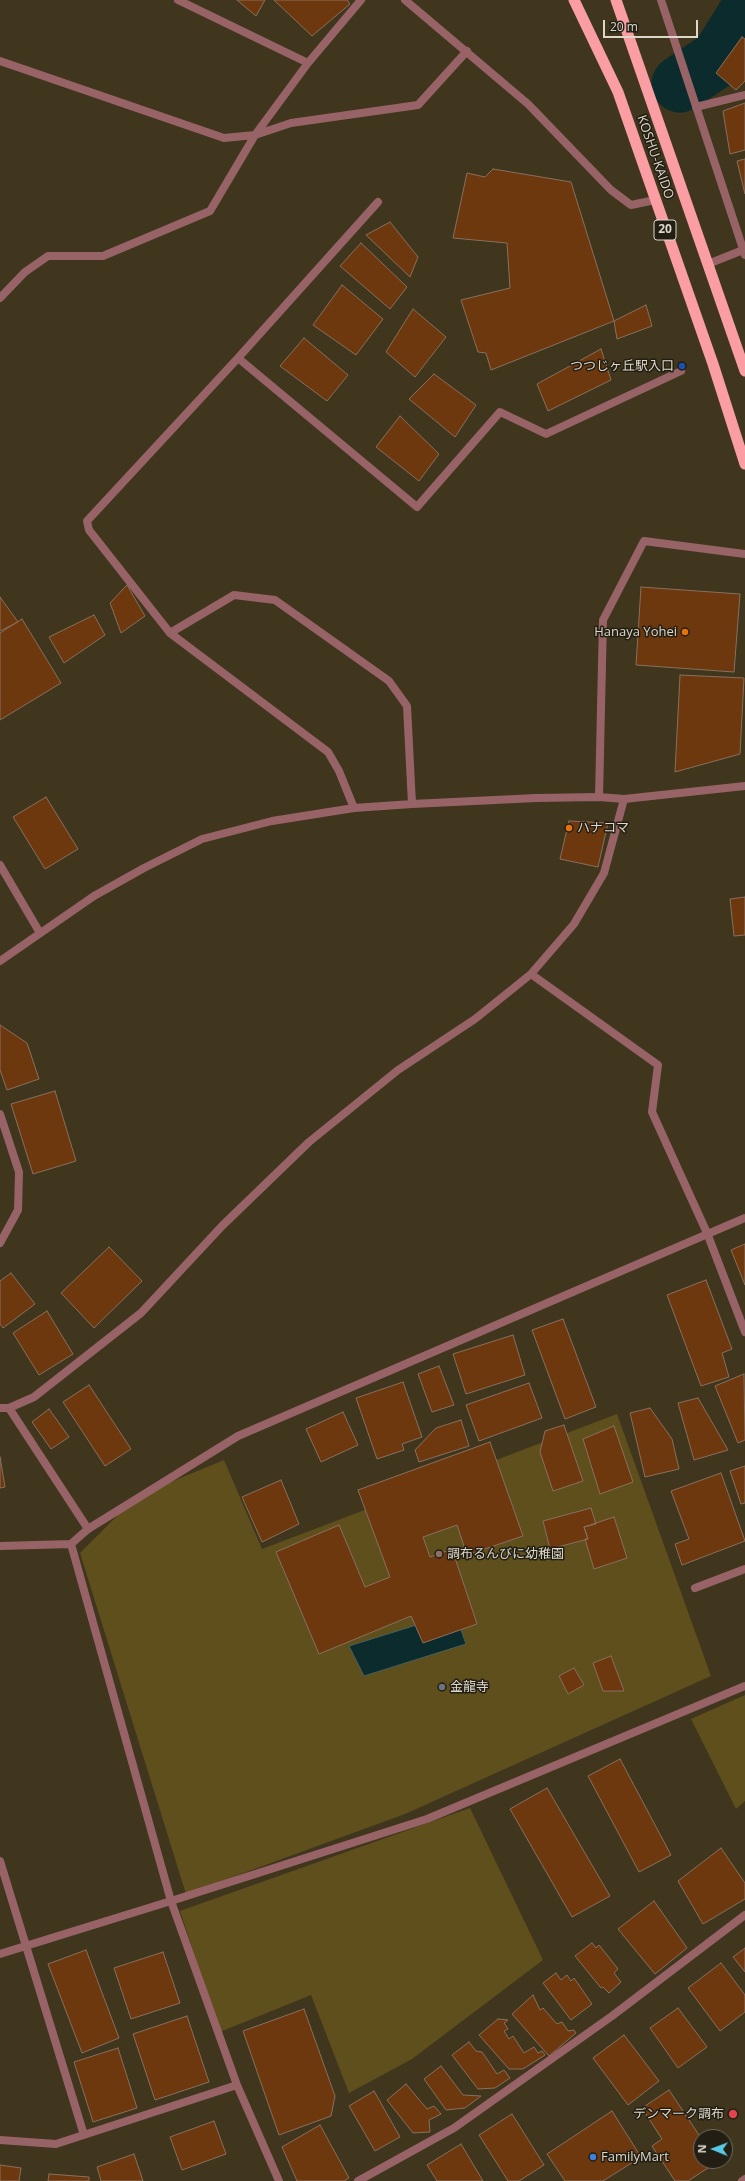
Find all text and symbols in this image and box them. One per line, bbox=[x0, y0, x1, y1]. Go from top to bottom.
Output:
scale bar bbox=[605, 12, 700, 38]
text: 20 m bbox=[610, 18, 638, 35]
street label: KOSHU-KAIDO bbox=[633, 113, 677, 201]
road number: 20 bbox=[654, 220, 676, 240]
place label: つつじヶ丘駅入口 bbox=[570, 358, 674, 374]
marker: つつじヶ丘駅入口 bbox=[677, 361, 687, 371]
place label: Hanaya Yohei bbox=[594, 624, 677, 640]
marker: Hanaya Yohei bbox=[680, 627, 690, 637]
place label: ハナコマ bbox=[577, 820, 629, 836]
marker: ハナコマ bbox=[564, 823, 574, 833]
place label: 調布るんびに幼稚園 bbox=[447, 1546, 564, 1562]
marker: 調布るんびに幼稚園 bbox=[434, 1549, 444, 1559]
place label: 金龍寺 bbox=[450, 1679, 489, 1695]
marker: 金龍寺 bbox=[437, 1682, 447, 1692]
place label: デンマーク調布 bbox=[633, 2106, 724, 2122]
marker: デンマーク調布 bbox=[727, 2108, 739, 2120]
north arrow bbox=[693, 2129, 733, 2169]
text: N bbox=[694, 2144, 709, 2153]
place label: FamilyMart bbox=[601, 2149, 669, 2165]
marker: FamilyMart bbox=[588, 2152, 598, 2162]

